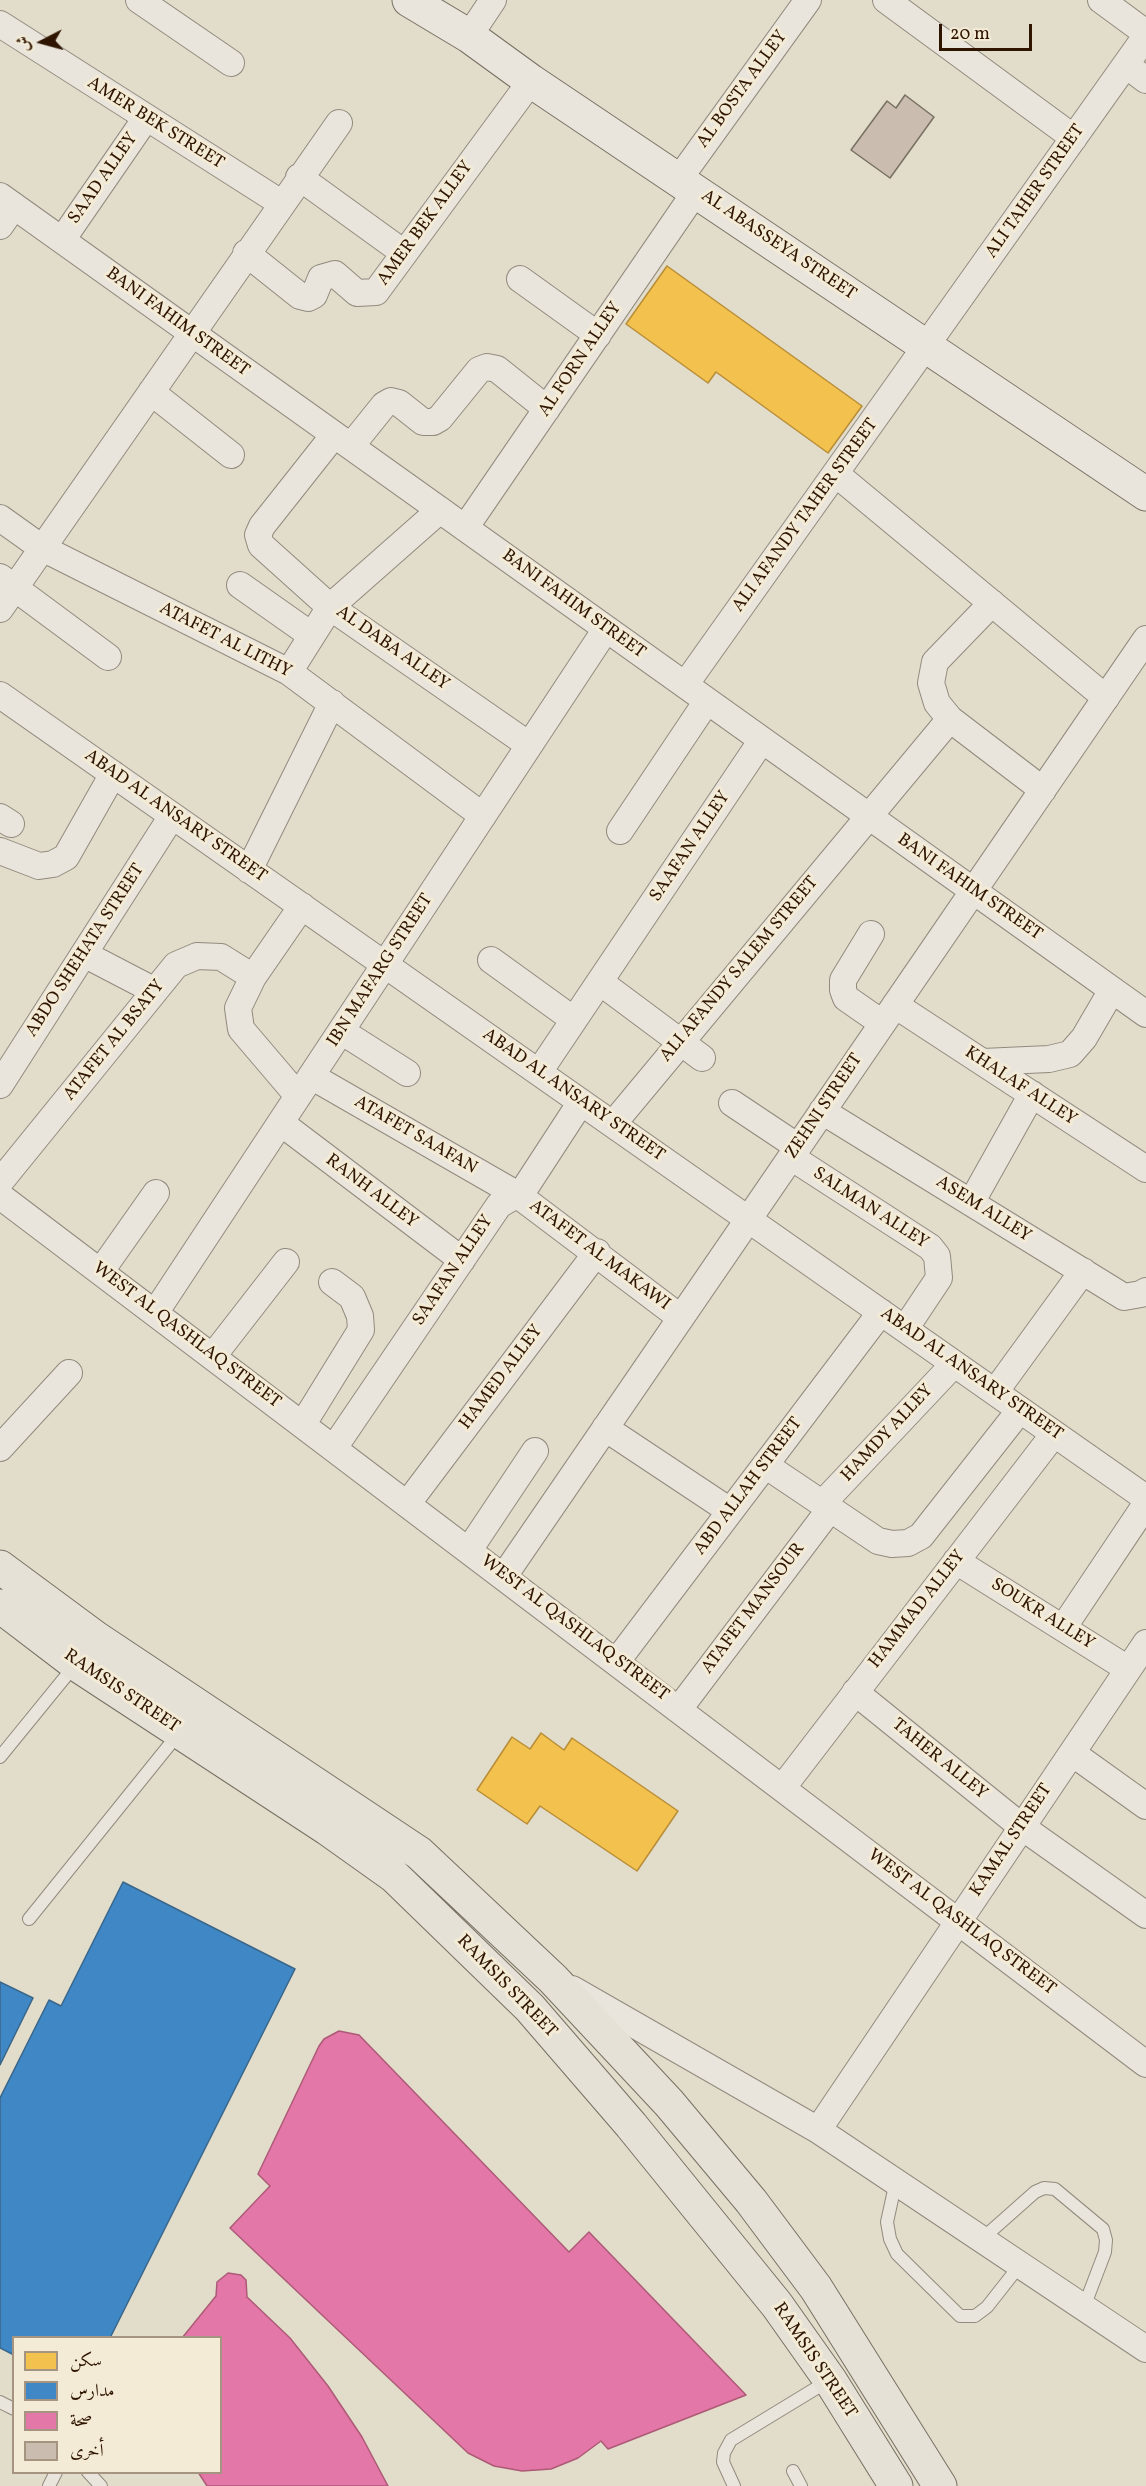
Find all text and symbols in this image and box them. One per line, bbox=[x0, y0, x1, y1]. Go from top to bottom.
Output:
north arrow bbox=[12, 12, 72, 72]
scale bar bbox=[942, 12, 1035, 50]
text: 20 m bbox=[950, 22, 990, 47]
street label: AL BOSTA ALLEY bbox=[693, 27, 793, 153]
text: ش bbox=[12, 35, 36, 53]
street label: AMER BEK STREET bbox=[83, 73, 227, 175]
street label: ALI TAHER STREET bbox=[982, 121, 1090, 263]
street label: SAAD ALLEY bbox=[65, 129, 143, 229]
street label: AMER BEK ALLEY bbox=[374, 158, 478, 290]
street label: AL ABASSEYA STREET bbox=[696, 186, 860, 306]
street label: BANI FAHIM STREET bbox=[101, 264, 253, 382]
street label: AL FORN ALLEY bbox=[535, 299, 627, 421]
street label: ALI AFANDY TAHER STREET bbox=[729, 415, 883, 617]
street label: BANI FAHIM STREET bbox=[497, 546, 649, 664]
street label: ATAFET AL LITHY bbox=[155, 598, 295, 684]
street label: AL DABA ALLEY bbox=[331, 602, 453, 696]
street label: ABAD AL ANSARY STREET bbox=[80, 746, 270, 888]
street label: SAAFAN ALLEY bbox=[646, 788, 736, 906]
street label: BANI FAHIM STREET bbox=[892, 830, 1046, 946]
street label: ABDO SHEHATA STREET bbox=[22, 860, 150, 1042]
street label: ALI AFANDY SALEM STREET bbox=[656, 873, 824, 1067]
street label: IBN MAFARG STREET bbox=[323, 890, 439, 1052]
street label: ATAFET AL BSATY bbox=[60, 976, 170, 1106]
street label: ABAD AL ANSARY STREET bbox=[478, 1025, 668, 1167]
street label: KHALAF ALLEY bbox=[960, 1043, 1080, 1131]
street label: ZEHNI STREET bbox=[782, 1050, 868, 1164]
street label: ATAFET SAAFAN bbox=[350, 1092, 480, 1180]
street label: RANH ALLEY bbox=[321, 1150, 421, 1234]
street label: SALMAN ALLEY bbox=[808, 1164, 932, 1254]
street label: ASEM ALLEY bbox=[931, 1172, 1035, 1248]
street label: ATAFET AL MAKAWI bbox=[524, 1196, 674, 1316]
street label: SAAFAN ALLEY bbox=[409, 1212, 499, 1330]
street label: WEST AL QASHLAQ STREET bbox=[88, 1258, 284, 1414]
street label: ABAD AL ANSARY STREET bbox=[876, 1304, 1066, 1446]
street label: HAMED ALLEY bbox=[456, 1322, 548, 1434]
street label: HAMDY ALLEY bbox=[837, 1381, 939, 1487]
street label: ABD ALLAH STREET bbox=[690, 1414, 808, 1560]
street label: ATAFET MANSOUR bbox=[698, 1539, 810, 1679]
street label: HAMMAD ALLEY bbox=[865, 1547, 971, 1673]
street label: WEST AL QASHLAQ STREET bbox=[476, 1551, 672, 1707]
street label: SOUKR ALLEY bbox=[986, 1575, 1098, 1655]
street label: RAMSIS STREET bbox=[59, 1645, 183, 1739]
street label: TAHER ALLEY bbox=[887, 1715, 991, 1805]
street label: KAMAL STREET bbox=[966, 1781, 1058, 1901]
street label: WEST AL QASHLAQ STREET bbox=[863, 1845, 1059, 2001]
street label: RAMSIS STREET bbox=[451, 1931, 561, 2043]
street label: RAMSIS STREET bbox=[767, 2299, 861, 2423]
legend bbox=[12, 2336, 222, 2474]
text: سكن bbox=[70, 2349, 102, 2374]
text: مدارس bbox=[70, 2379, 114, 2404]
text: صحة bbox=[70, 2409, 92, 2434]
text: أخرى bbox=[70, 2439, 104, 2464]

